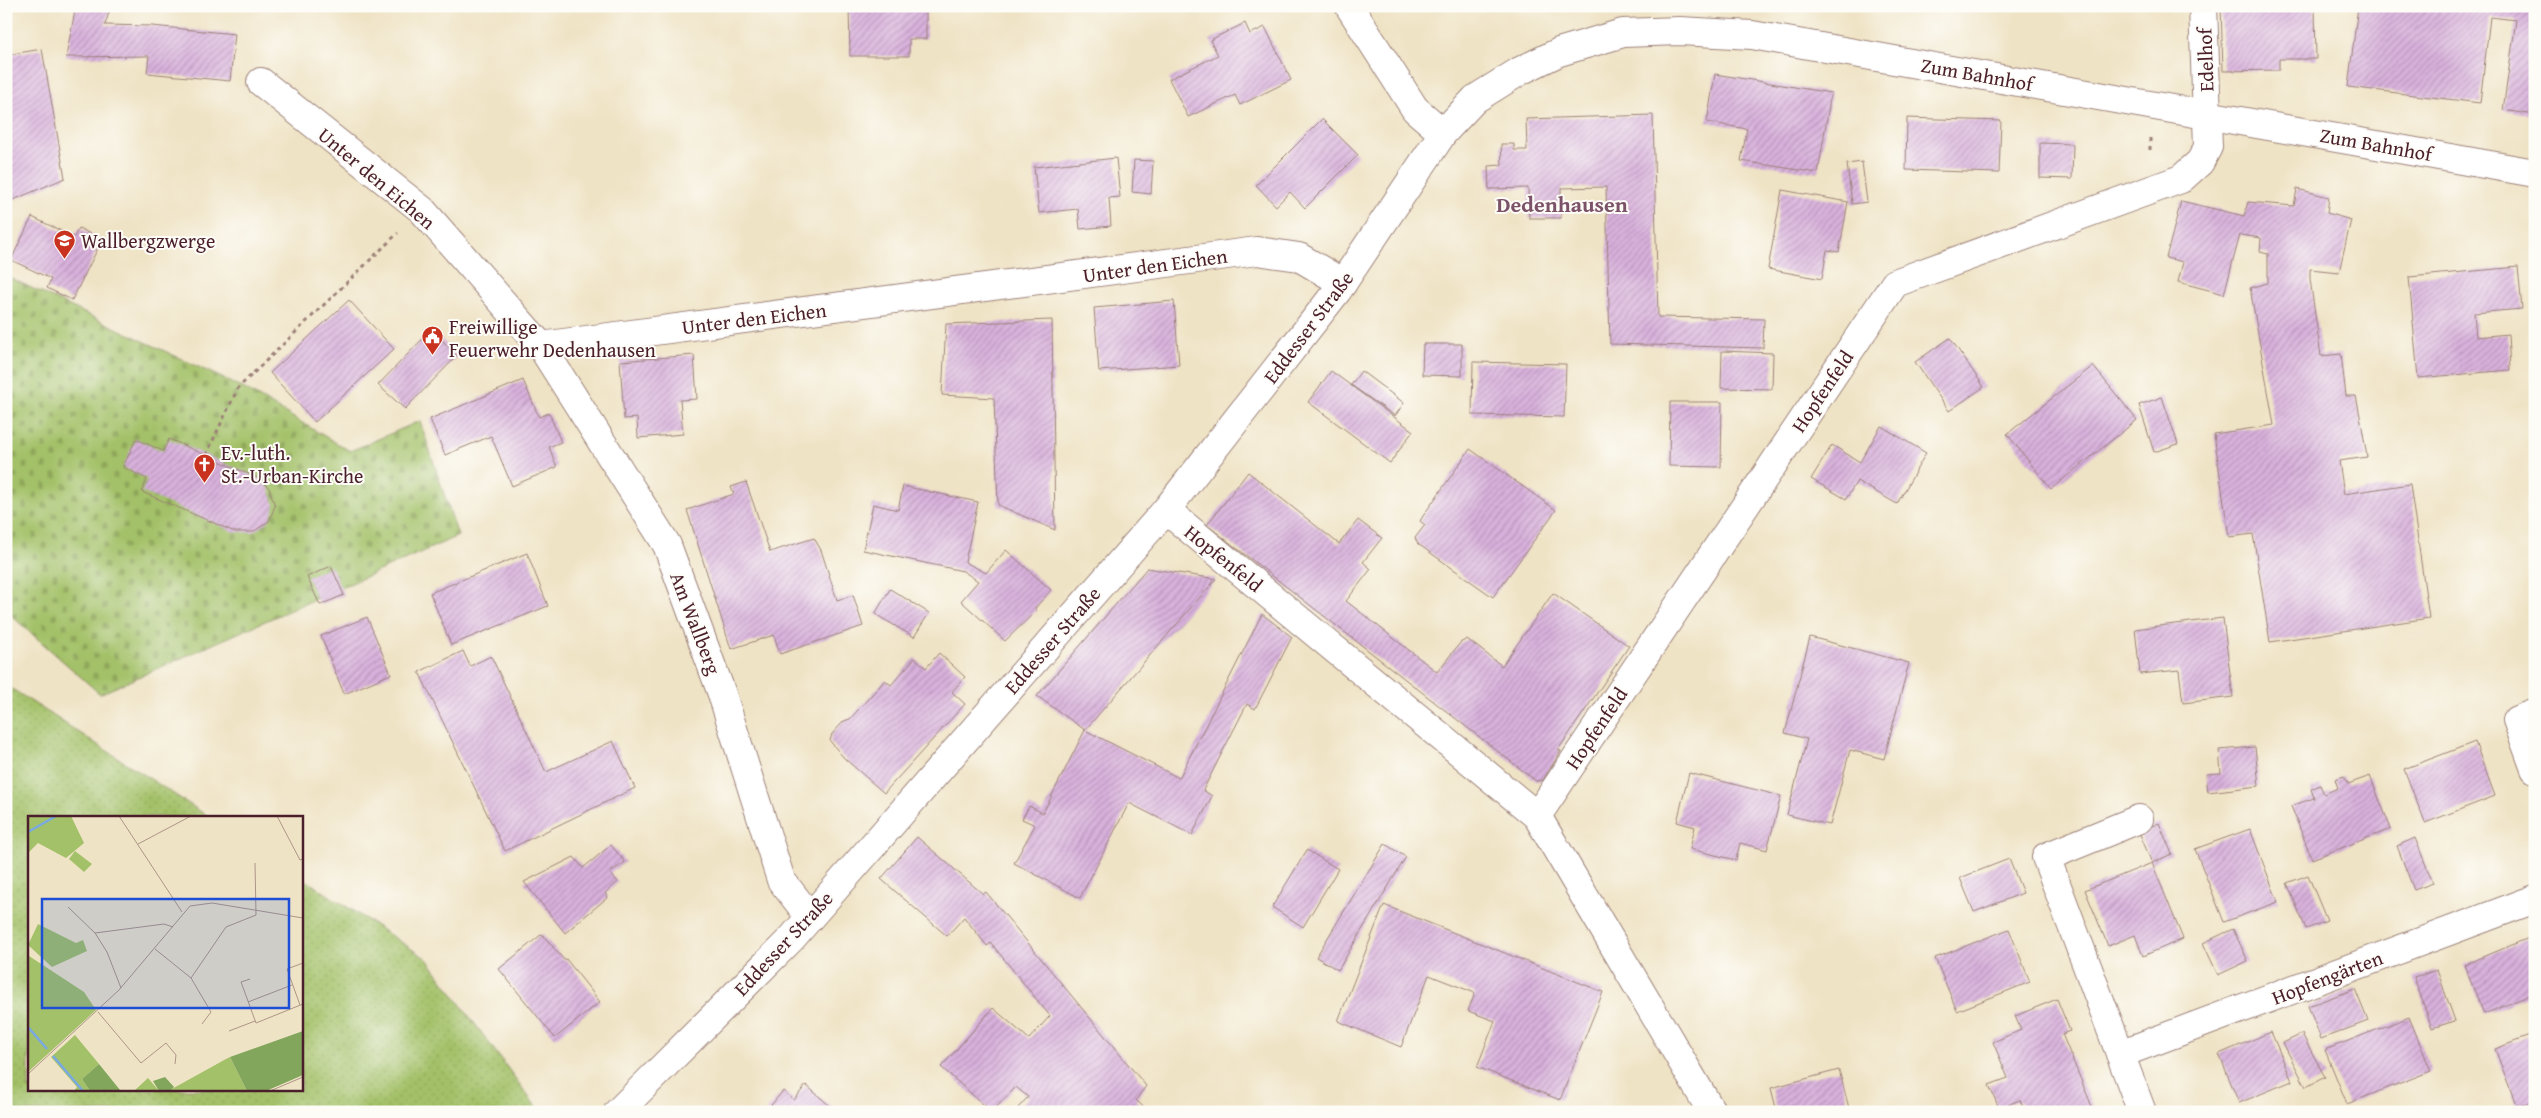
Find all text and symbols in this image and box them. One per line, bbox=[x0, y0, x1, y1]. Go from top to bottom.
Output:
street label: Edelhof bbox=[2189, 25, 2221, 92]
street label: Zum Bahnhof bbox=[1919, 50, 2038, 99]
street label: Unter den Eichen bbox=[312, 120, 442, 236]
street label: Zum Bahnhof bbox=[2318, 120, 2437, 169]
district label: Dedenhausen bbox=[1496, 188, 1628, 220]
place label: Wallbergzwerge bbox=[81, 226, 215, 255]
school or university icon: Wallbergzwerge bbox=[53, 228, 77, 259]
street label: Unter den Eichen bbox=[1081, 241, 1229, 289]
street label: Eddesser Straße bbox=[1256, 265, 1360, 389]
street label: Unter den Eichen bbox=[680, 295, 828, 341]
place label: Freiwillige Feuerwehr Dedenhausen bbox=[449, 312, 656, 364]
public building icon: Freiwillige Feuerwehr Dedenhausen bbox=[421, 325, 445, 356]
street label: Hopfenfeld bbox=[1784, 344, 1860, 438]
place label: Ev.-luth. St.-Urban-Kirche bbox=[221, 438, 363, 490]
church icon: Ev.-luth. St.-Urban-Kirche bbox=[193, 452, 217, 483]
street label: Hopfenfeld bbox=[1179, 517, 1270, 599]
street label: Am Wallberg bbox=[663, 568, 729, 679]
street label: Eddesser Straße bbox=[997, 580, 1107, 700]
street label: Hopfenfeld bbox=[1558, 681, 1634, 775]
inset map bbox=[28, 816, 302, 1090]
street label: Eddesser Straße bbox=[727, 884, 839, 1002]
street label: Hopfengärten bbox=[2267, 943, 2387, 1011]

